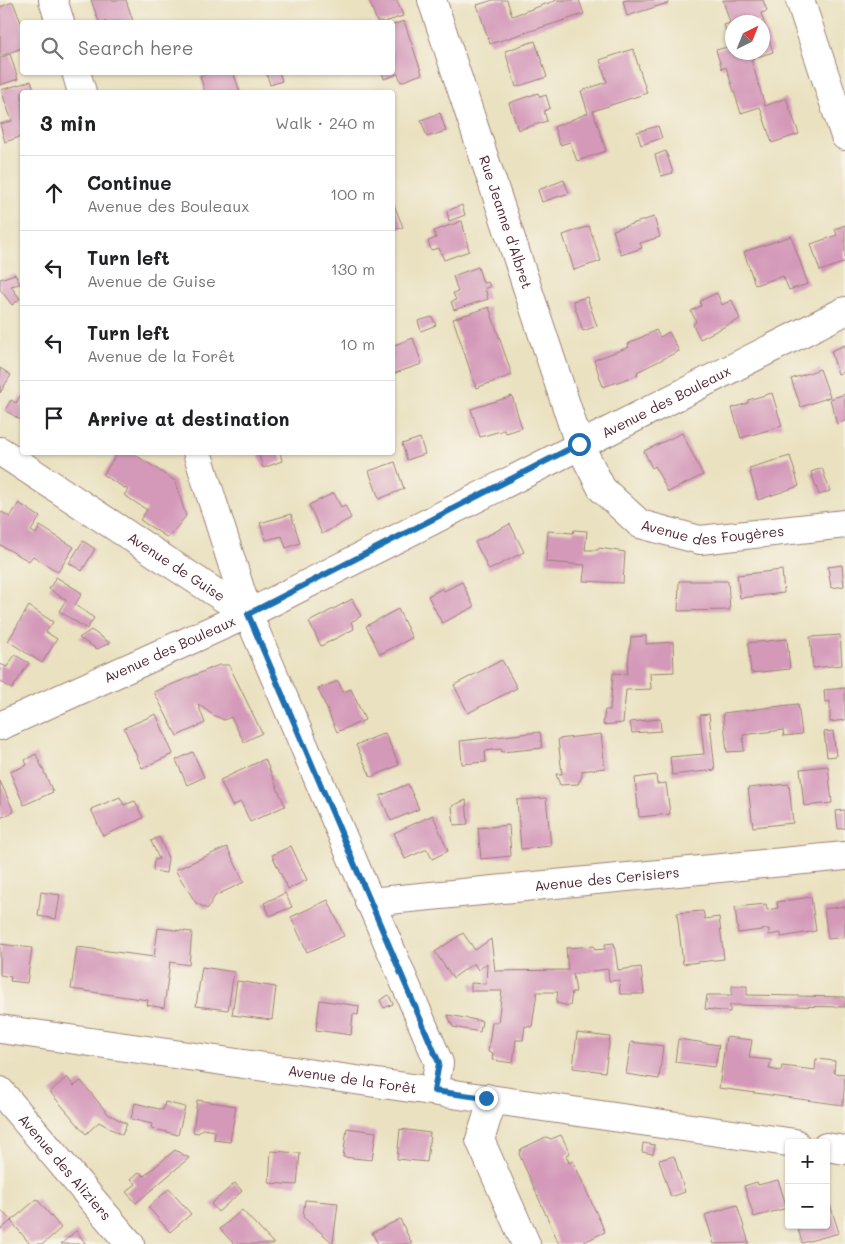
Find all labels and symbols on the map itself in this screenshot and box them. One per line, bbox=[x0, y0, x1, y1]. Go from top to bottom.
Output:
north arrow bbox=[725, 15, 770, 60]
street label: Rue Jeanne d'Albret bbox=[475, 153, 537, 291]
street label: Avenue des Bouleaux bbox=[598, 361, 734, 442]
route start bbox=[568, 433, 591, 456]
street label: Avenue des Fougères bbox=[639, 515, 785, 549]
street label: Avenue de Guise bbox=[124, 528, 229, 605]
street label: Avenue des Bouleaux bbox=[101, 611, 238, 687]
street label: Avenue des Cerisiers bbox=[534, 862, 680, 895]
street label: Avenue de la Forêt bbox=[287, 1060, 418, 1098]
route end bbox=[475, 1087, 498, 1110]
street label: Avenue des Aliziers bbox=[15, 1110, 116, 1224]

